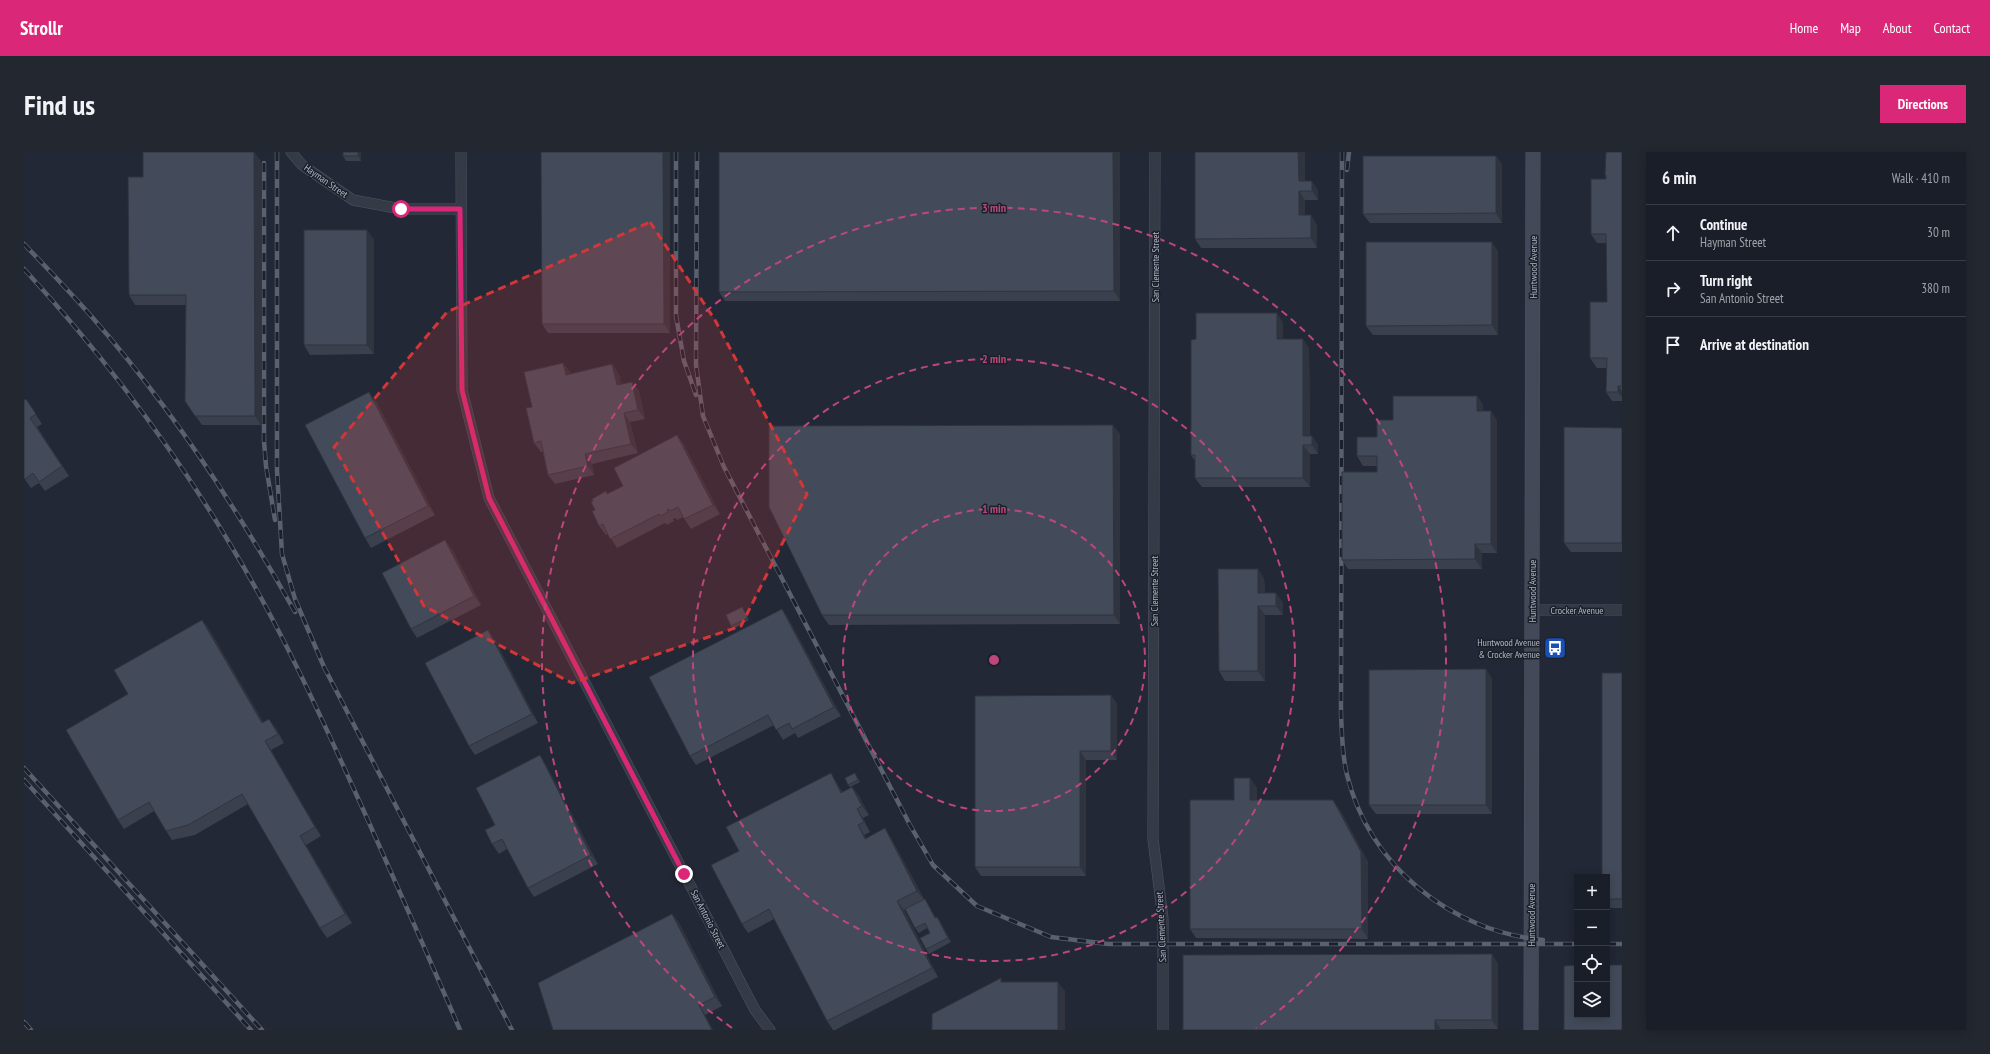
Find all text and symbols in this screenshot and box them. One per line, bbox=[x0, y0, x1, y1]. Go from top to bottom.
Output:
text: Strollr bbox=[20, 16, 63, 40]
text: Home bbox=[1790, 19, 1818, 37]
text: Map bbox=[1840, 19, 1861, 37]
text: About bbox=[1883, 19, 1912, 37]
text: Contact bbox=[1934, 19, 1970, 37]
button: Directions bbox=[1880, 85, 1966, 123]
text: Find us bbox=[24, 86, 95, 123]
street label: Hayman Street bbox=[301, 161, 351, 201]
text: 6 min bbox=[1662, 167, 1696, 189]
text: Walk · 410 m bbox=[1892, 170, 1950, 187]
route start bbox=[392, 200, 410, 218]
text: 3 min bbox=[982, 200, 1006, 215]
text: Continue bbox=[1700, 215, 1747, 234]
icon: ahead bbox=[1662, 222, 1684, 244]
text: 30 m bbox=[1927, 224, 1950, 241]
street label: San Clemente Street bbox=[1149, 232, 1162, 302]
text: Hayman Street bbox=[1700, 234, 1766, 251]
street label: Huntwood Avenue bbox=[1527, 236, 1540, 298]
text: Turn right bbox=[1700, 271, 1752, 290]
icon: right bbox=[1662, 278, 1684, 300]
text: 380 m bbox=[1921, 280, 1950, 297]
text: San Antonio Street bbox=[1700, 290, 1784, 307]
icon: arrive bbox=[1662, 334, 1684, 356]
text: Arrive at destination bbox=[1700, 335, 1809, 354]
text: 2 min bbox=[982, 351, 1006, 366]
text: 1 min bbox=[982, 501, 1006, 516]
street label: San Clemente Street bbox=[1148, 556, 1161, 626]
street label: Huntwood Avenue bbox=[1526, 560, 1539, 622]
street label: Crocker Avenue bbox=[1551, 604, 1603, 617]
bus stop icon: Huntwood Avenue & Crocker Avenue bbox=[1542, 635, 1568, 661]
place label: Huntwood Avenue & Crocker Avenue bbox=[1477, 636, 1540, 661]
centre of rings bbox=[987, 653, 1001, 667]
route end bbox=[675, 865, 693, 883]
map controls bbox=[1574, 874, 1610, 1018]
button: + bbox=[1574, 874, 1610, 910]
street label: Huntwood Avenue bbox=[1525, 884, 1538, 946]
street label: San Antonio Street bbox=[688, 887, 729, 951]
street label: San Clemente Street bbox=[1153, 891, 1169, 963]
button: − bbox=[1574, 910, 1610, 946]
button: locate bbox=[1574, 946, 1610, 982]
button: layers bbox=[1574, 982, 1610, 1018]

